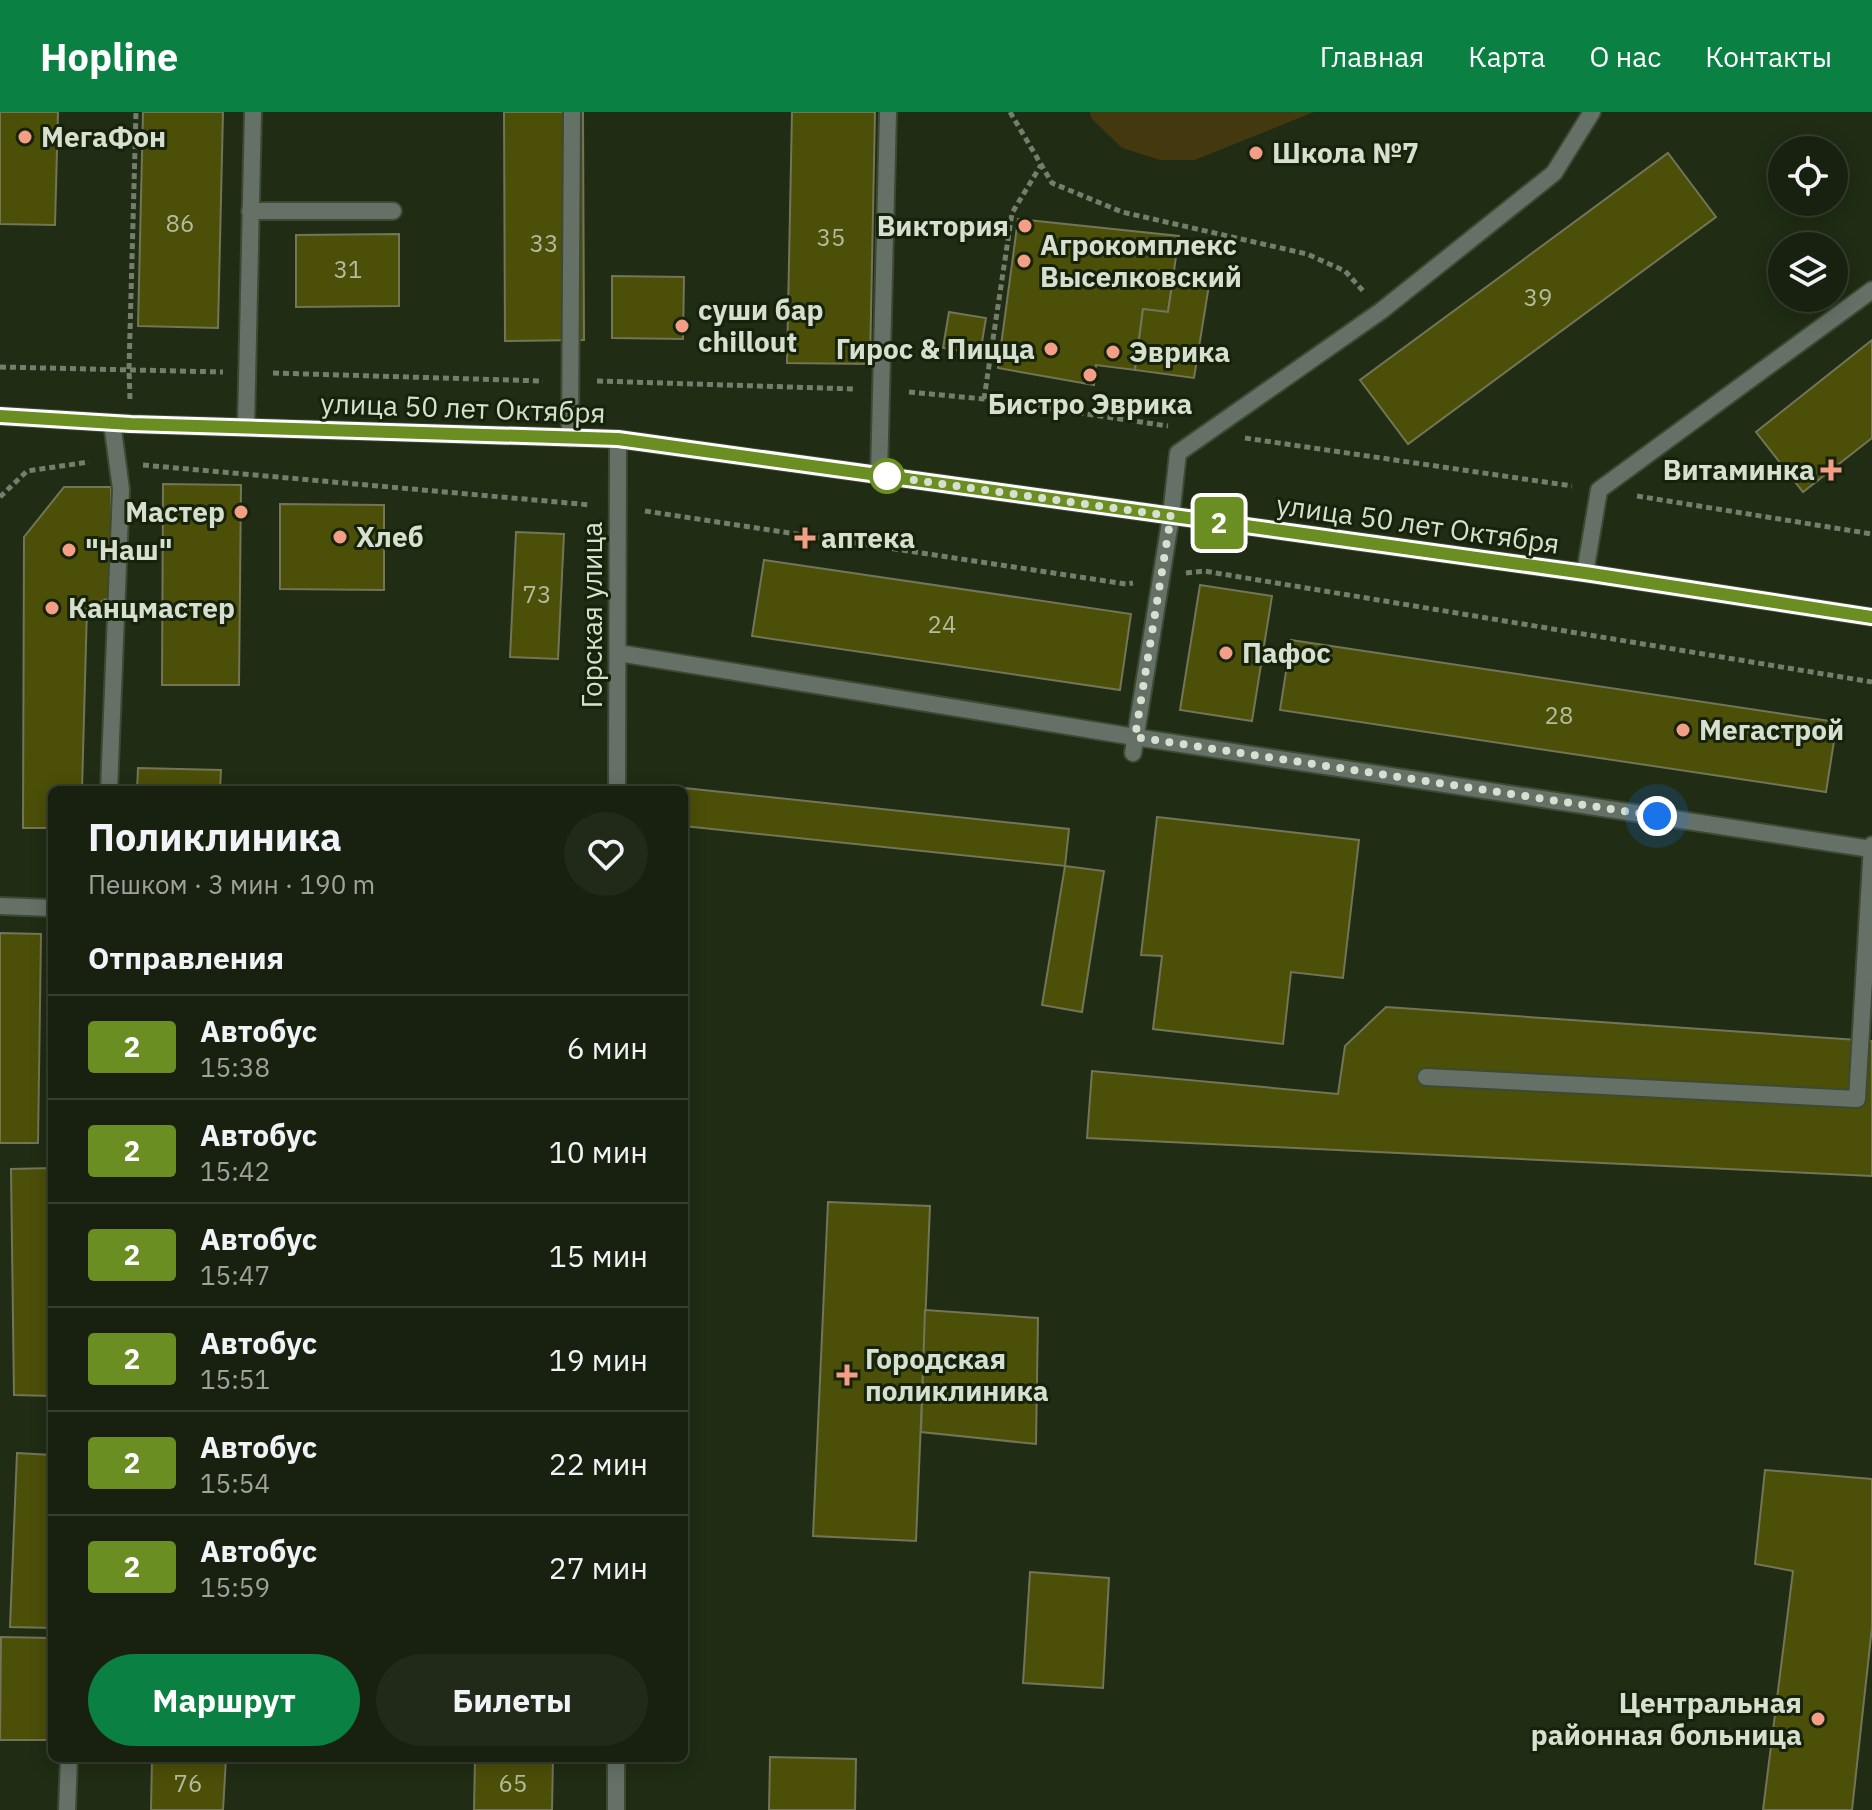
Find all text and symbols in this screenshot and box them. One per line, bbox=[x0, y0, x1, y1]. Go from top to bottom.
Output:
text: Hopline bbox=[40, 32, 178, 81]
text: Главная bbox=[1320, 38, 1424, 75]
text: Карта bbox=[1468, 38, 1545, 75]
text: О нас bbox=[1589, 38, 1661, 75]
text: Контакты bbox=[1705, 38, 1832, 75]
place label: МегаФон bbox=[41, 118, 166, 155]
marker: МегаФон bbox=[16, 128, 34, 146]
place label: Школа №7 bbox=[1272, 134, 1419, 171]
map controls bbox=[1768, 136, 1848, 312]
button: locate bbox=[1768, 136, 1848, 216]
marker: Школа №7 bbox=[1247, 144, 1265, 162]
house number: 86 bbox=[166, 207, 194, 239]
place label: Виктория bbox=[877, 207, 1009, 244]
marker: Виктория bbox=[1016, 217, 1034, 235]
house number: 35 bbox=[817, 221, 845, 253]
place label: Агрокомплекс Выселковский bbox=[1040, 226, 1242, 295]
house number: 33 bbox=[530, 227, 558, 259]
button: layers bbox=[1768, 232, 1848, 312]
marker: Агрокомплекс Выселковский bbox=[1015, 252, 1033, 270]
house number: 31 bbox=[334, 253, 362, 285]
house number: 39 bbox=[1524, 281, 1552, 313]
place label: суши бар chillout bbox=[698, 291, 824, 360]
marker: суши бар chillout bbox=[673, 317, 691, 335]
place label: Гирос & Пицца bbox=[836, 330, 1035, 367]
place label: Эврика bbox=[1129, 333, 1230, 370]
marker: Гирос & Пицца bbox=[1042, 340, 1060, 358]
marker: Эврика bbox=[1104, 343, 1122, 361]
marker: Бистро Эврика bbox=[1081, 366, 1099, 384]
street label: улица 50 лет Октября bbox=[320, 384, 606, 431]
place label: Бистро Эврика bbox=[988, 385, 1192, 422]
place label: Витаминка bbox=[1663, 451, 1815, 488]
unlabelled marker bbox=[870, 459, 904, 493]
marker: Витаминка bbox=[1822, 461, 1840, 479]
street label: улица 50 лет Октября bbox=[1274, 485, 1562, 562]
place label: Мастер bbox=[125, 493, 225, 530]
line badge: 2 bbox=[1193, 497, 1245, 549]
marker: Мастер bbox=[232, 503, 250, 521]
text: 2 bbox=[1211, 504, 1227, 541]
place label: Хлеб bbox=[356, 518, 424, 555]
place label: аптека bbox=[821, 519, 915, 556]
street label: Горская улица bbox=[573, 522, 610, 708]
marker: Хлеб bbox=[331, 528, 349, 546]
marker: аптека bbox=[796, 529, 814, 547]
place label: "Наш" bbox=[85, 531, 172, 568]
marker: "Наш" bbox=[60, 541, 78, 559]
house number: 73 bbox=[523, 578, 551, 610]
place label: Канцмастер bbox=[68, 589, 235, 626]
marker: Канцмастер bbox=[43, 599, 61, 617]
house number: 24 bbox=[928, 608, 956, 640]
place label: Пафос bbox=[1242, 634, 1331, 671]
marker: Пафос bbox=[1217, 644, 1235, 662]
house number: 28 bbox=[1545, 699, 1573, 731]
place label: Мегастрой bbox=[1699, 711, 1844, 748]
marker: Мегастрой bbox=[1674, 721, 1692, 739]
your location bbox=[1637, 796, 1677, 836]
text: Поликлиника bbox=[88, 812, 342, 861]
button: heart bbox=[564, 812, 648, 896]
text: Пешком · 3 мин · 190 m bbox=[88, 867, 375, 901]
text: Отправления bbox=[88, 938, 284, 977]
text: Автобус bbox=[200, 1011, 317, 1050]
text: 2 bbox=[124, 1028, 140, 1065]
text: 6 мин bbox=[567, 1028, 648, 1067]
text: 15:38 bbox=[200, 1050, 270, 1084]
text: Автобус bbox=[200, 1115, 317, 1154]
text: 2 bbox=[124, 1132, 140, 1169]
text: 10 мин bbox=[549, 1132, 648, 1171]
text: 15:42 bbox=[200, 1154, 270, 1188]
text: Автобус bbox=[200, 1219, 317, 1258]
text: 2 bbox=[124, 1236, 140, 1273]
text: 15 мин bbox=[549, 1236, 648, 1275]
text: 15:47 bbox=[200, 1258, 270, 1292]
text: Автобус bbox=[200, 1323, 317, 1362]
text: 2 bbox=[124, 1340, 140, 1377]
text: 19 мин bbox=[549, 1340, 648, 1379]
place label: Городская поликлиника bbox=[865, 1340, 1049, 1409]
text: 15:51 bbox=[200, 1362, 270, 1396]
marker: Городская поликлиника bbox=[836, 1364, 858, 1386]
text: Автобус bbox=[200, 1427, 317, 1466]
text: 2 bbox=[124, 1444, 140, 1481]
text: 22 мин bbox=[549, 1444, 648, 1483]
text: 15:54 bbox=[200, 1466, 270, 1500]
text: Автобус bbox=[200, 1531, 317, 1570]
text: 2 bbox=[124, 1548, 140, 1585]
text: 27 мин bbox=[549, 1548, 648, 1587]
text: 15:59 bbox=[200, 1570, 270, 1604]
button: Маршрут bbox=[88, 1654, 360, 1746]
button: Билеты bbox=[376, 1654, 648, 1746]
place label: Центральная районная больница bbox=[1531, 1684, 1802, 1753]
marker: Центральная районная больница bbox=[1809, 1710, 1827, 1728]
house number: 76 bbox=[174, 1767, 202, 1799]
house number: 65 bbox=[499, 1767, 527, 1799]

